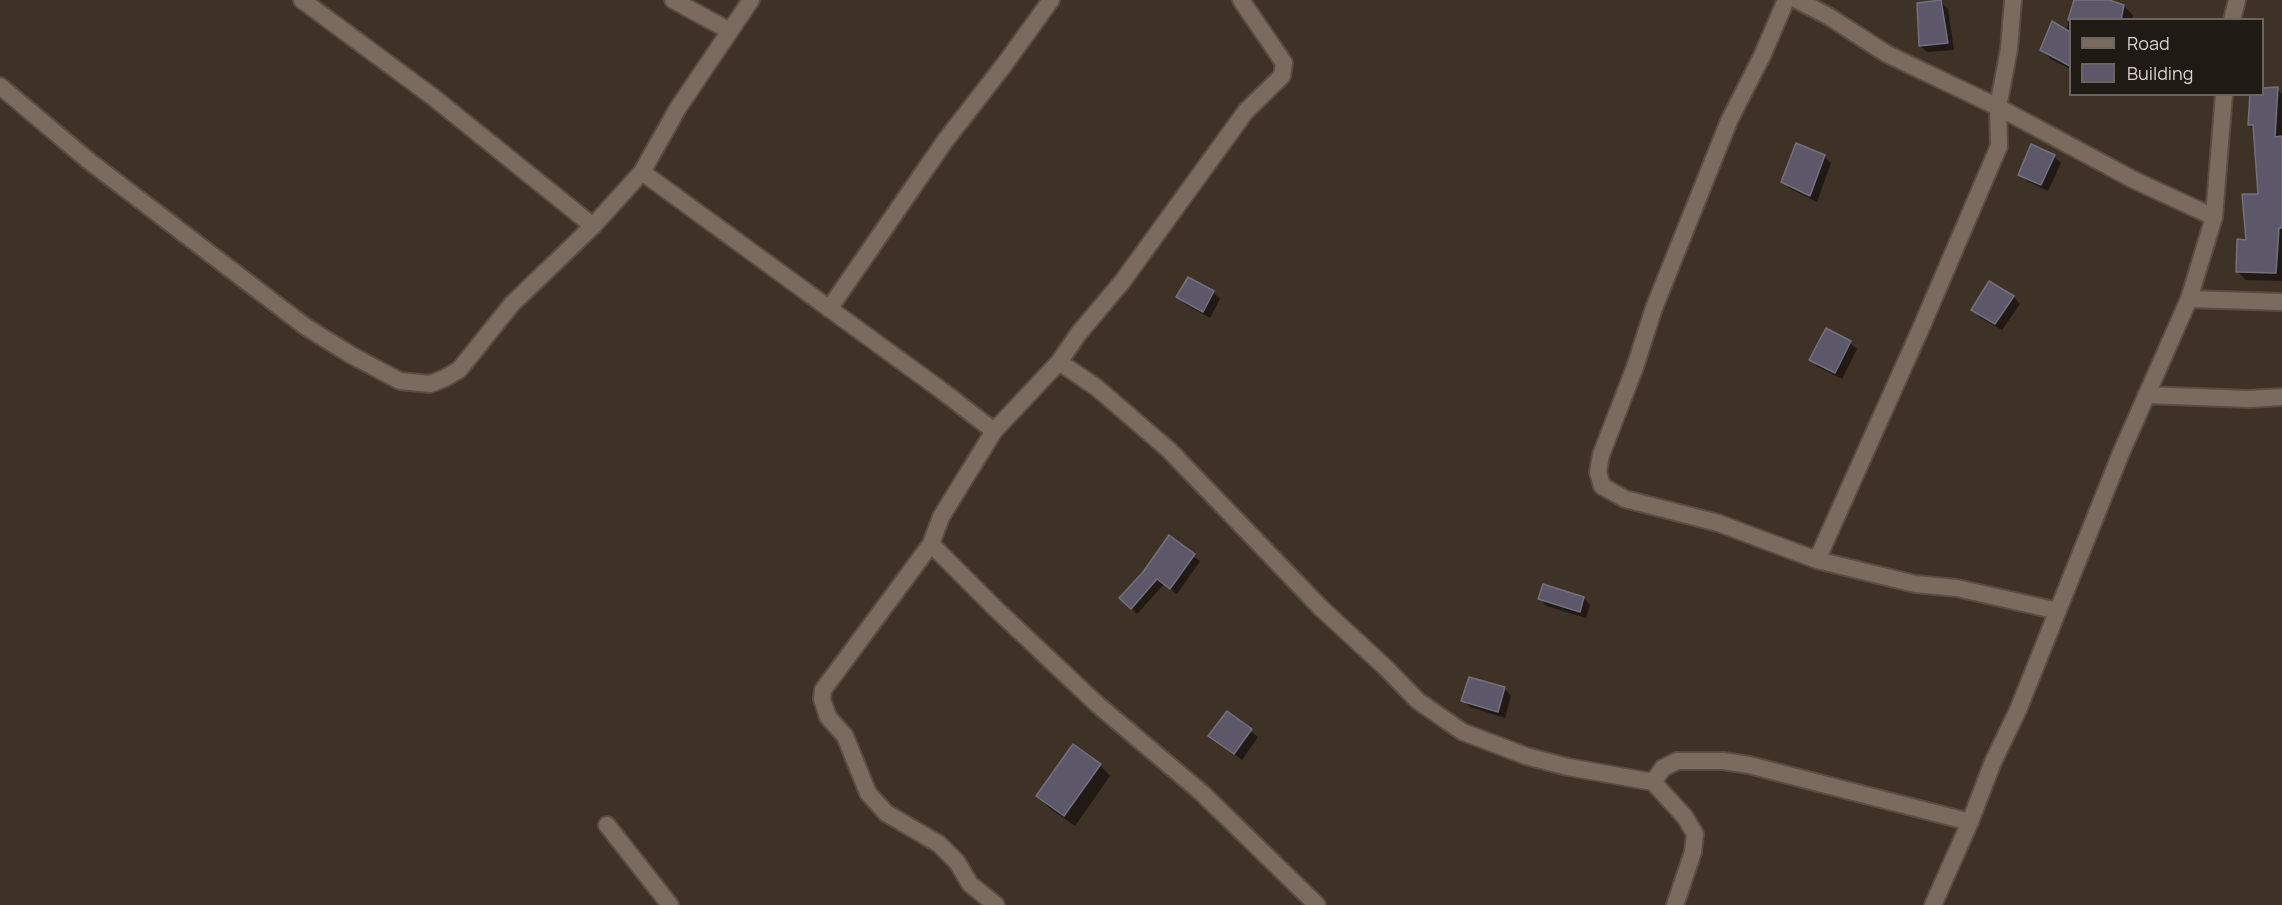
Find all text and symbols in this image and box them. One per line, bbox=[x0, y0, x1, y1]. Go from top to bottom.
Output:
legend bbox=[2069, 18, 2264, 96]
text: Road bbox=[2127, 31, 2170, 55]
text: Building bbox=[2127, 61, 2193, 85]

